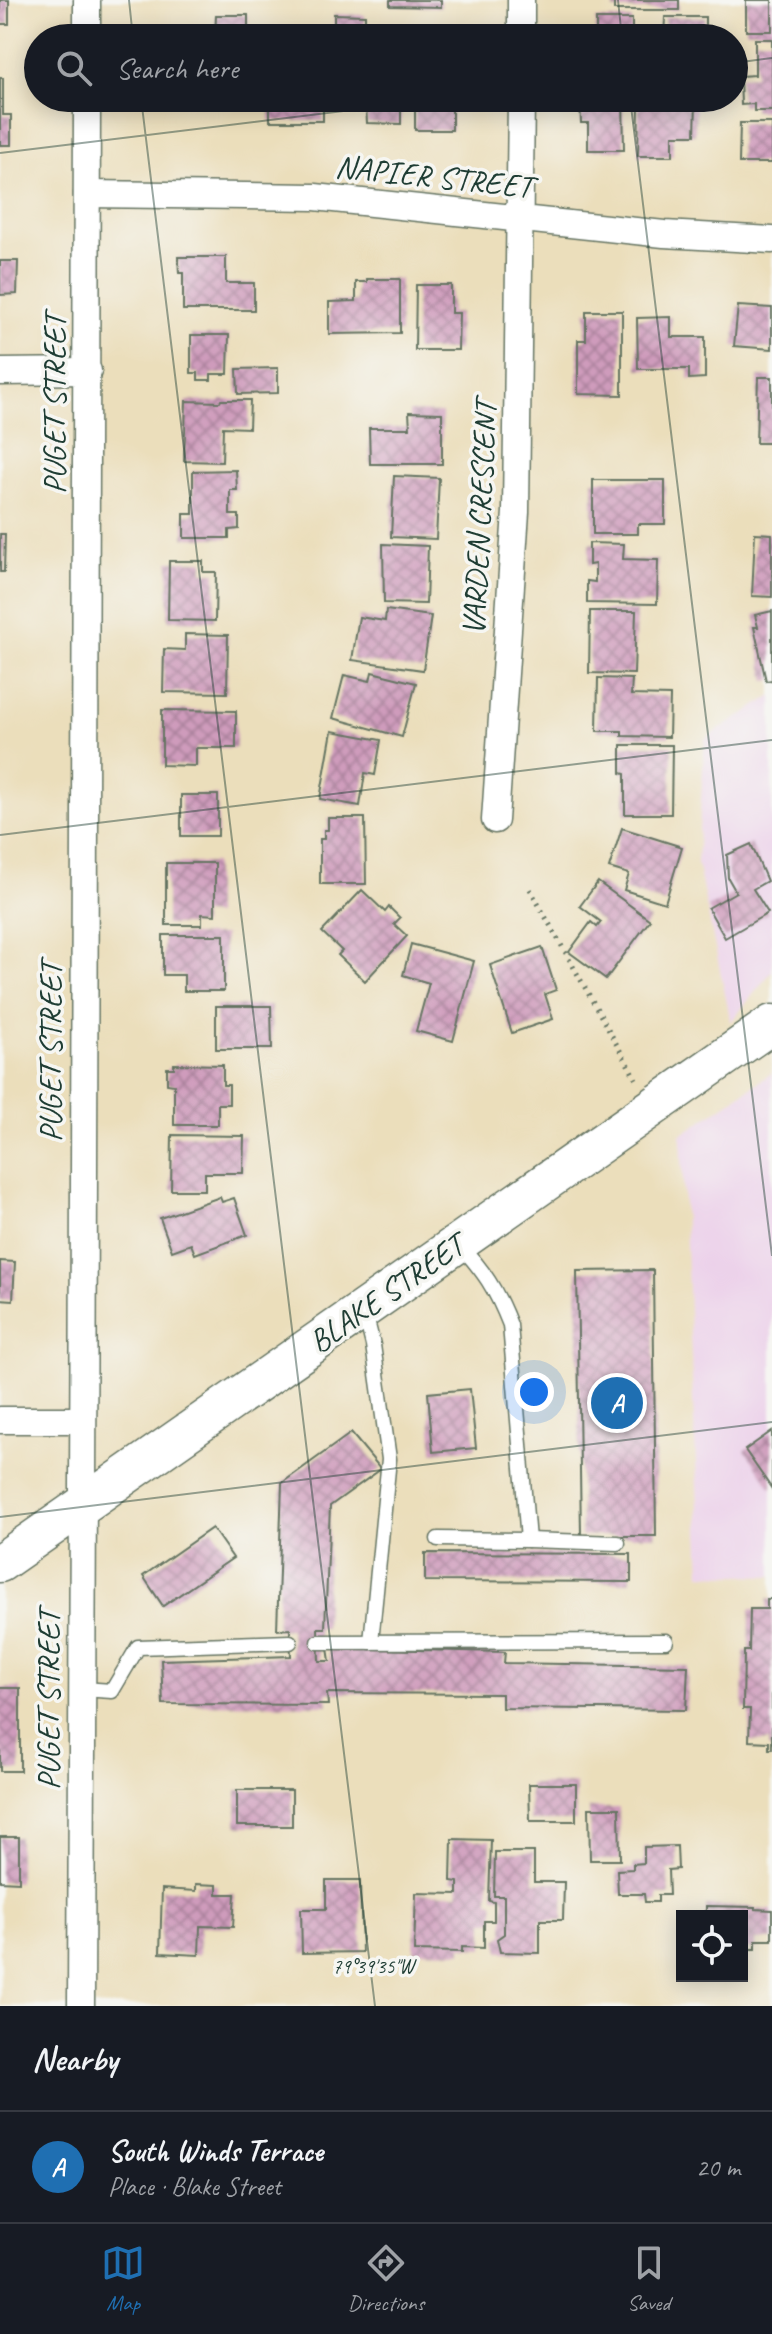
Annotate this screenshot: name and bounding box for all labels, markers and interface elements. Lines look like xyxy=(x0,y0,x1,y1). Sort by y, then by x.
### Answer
search box xyxy=(24,24,748,112)
icon: search xyxy=(52,46,96,90)
text: Search here xyxy=(116,49,238,87)
street label: NAPIER STREET xyxy=(333,146,541,208)
street label: PUGET STREET xyxy=(34,308,75,494)
street label: VARDEN CRESCENT xyxy=(453,393,506,636)
street label: PUGET STREET xyxy=(30,956,71,1142)
street label: BLAKE STREET xyxy=(301,1221,477,1362)
your location xyxy=(514,1372,554,1412)
pin: A xyxy=(591,1373,643,1433)
street label: PUGET STREET xyxy=(28,1604,69,1790)
map controls xyxy=(676,1910,748,1982)
button: locate xyxy=(676,1910,748,1982)
text: 79°39'35"W xyxy=(332,1954,417,1979)
text: Nearby xyxy=(32,2037,118,2080)
text: South Winds Terrace xyxy=(108,2132,323,2170)
text: A xyxy=(51,2151,65,2184)
text: 20 m xyxy=(696,2151,740,2184)
text: Place · Blake Street xyxy=(108,2170,281,2203)
tab: Map xyxy=(101,2241,145,2317)
tab: Directions xyxy=(348,2241,424,2317)
tab: Saved xyxy=(627,2241,671,2317)

